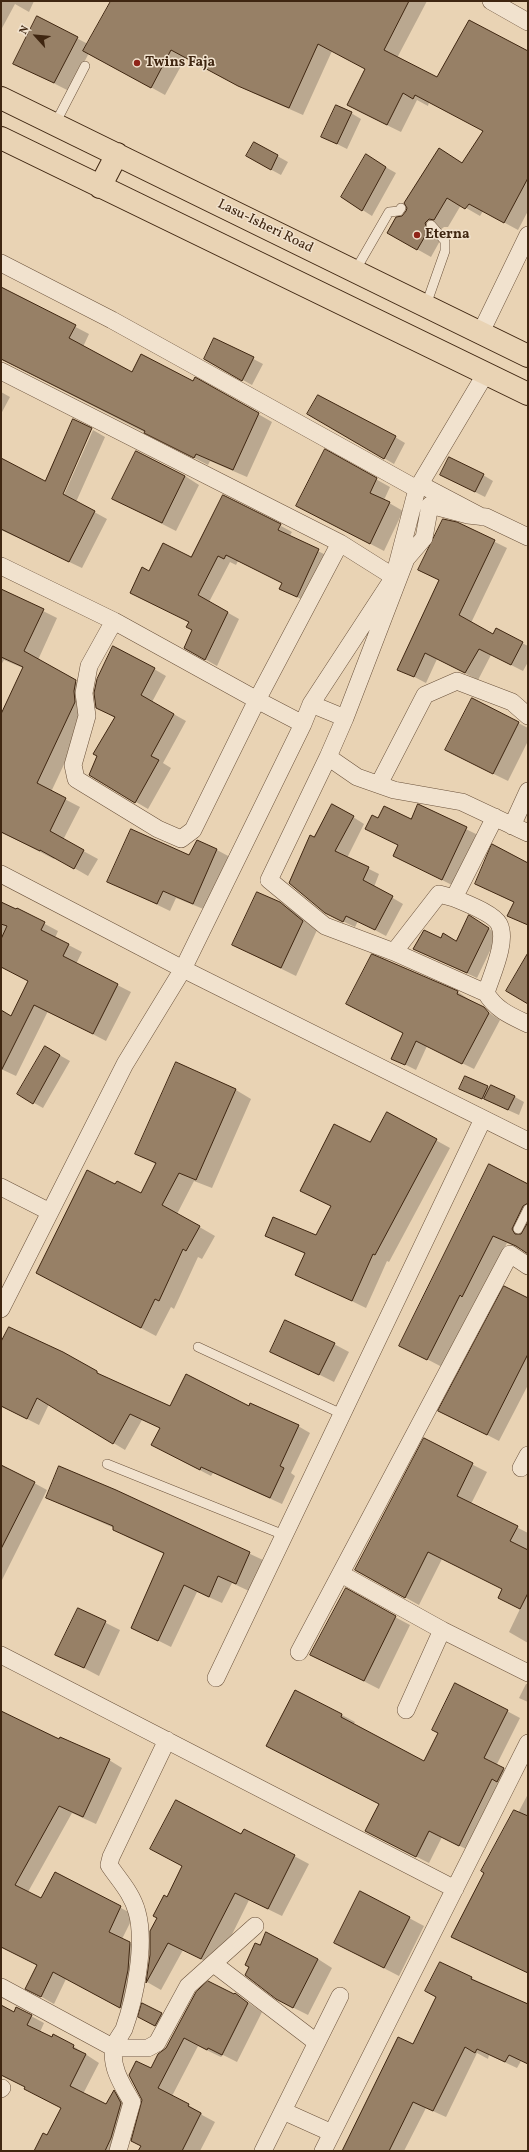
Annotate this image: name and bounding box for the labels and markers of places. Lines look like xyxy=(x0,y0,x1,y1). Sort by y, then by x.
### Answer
place label: Twins Faja xyxy=(145,55,215,71)
marker: Twins Faja xyxy=(132,58,142,68)
place label: Eterna xyxy=(425,227,470,243)
marker: Eterna xyxy=(412,230,422,240)

